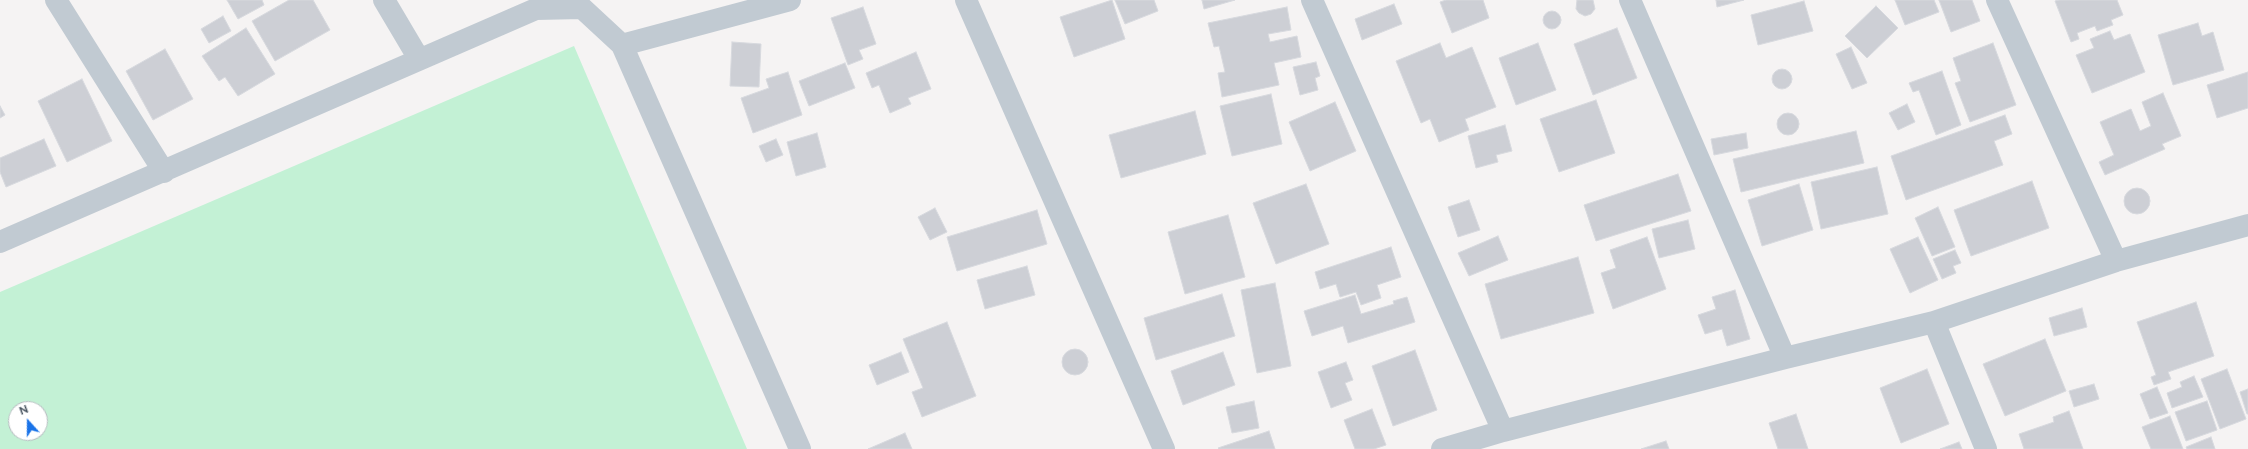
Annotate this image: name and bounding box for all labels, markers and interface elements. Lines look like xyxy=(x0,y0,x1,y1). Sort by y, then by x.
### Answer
north arrow xyxy=(8,401,48,441)
text: N xyxy=(18,403,30,418)

